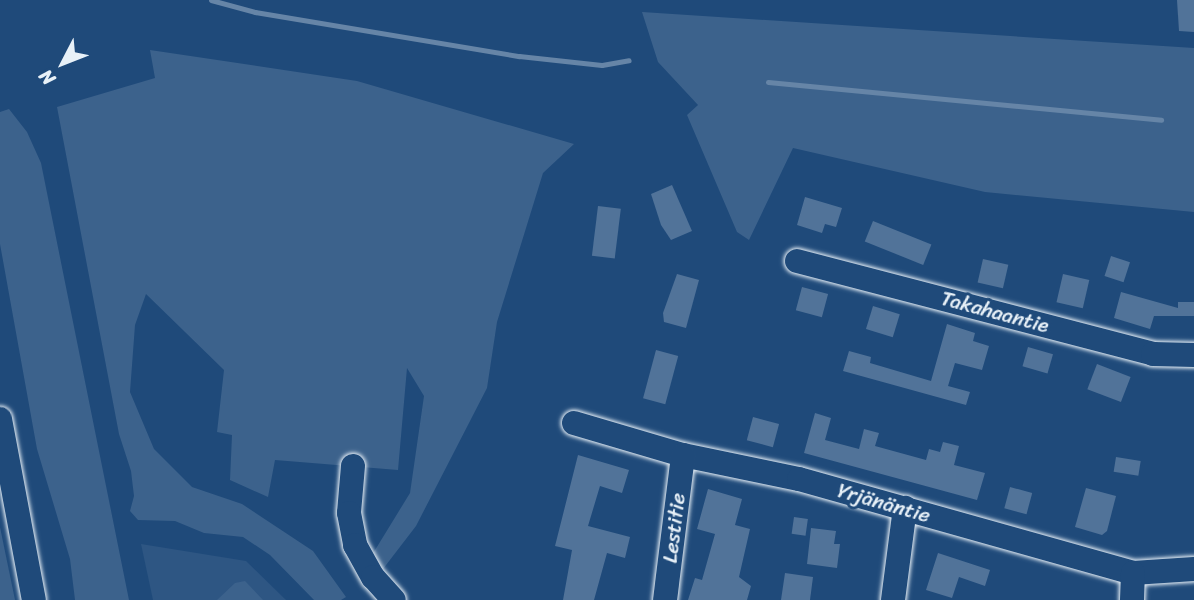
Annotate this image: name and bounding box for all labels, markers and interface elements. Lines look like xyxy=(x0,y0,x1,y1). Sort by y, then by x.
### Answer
north arrow xyxy=(28,28,98,98)
text: N xyxy=(30,61,64,93)
street label: Takahaantie xyxy=(938,286,1052,338)
street label: Yrjänäntie xyxy=(835,478,933,528)
street label: Lestitie xyxy=(657,492,691,564)

